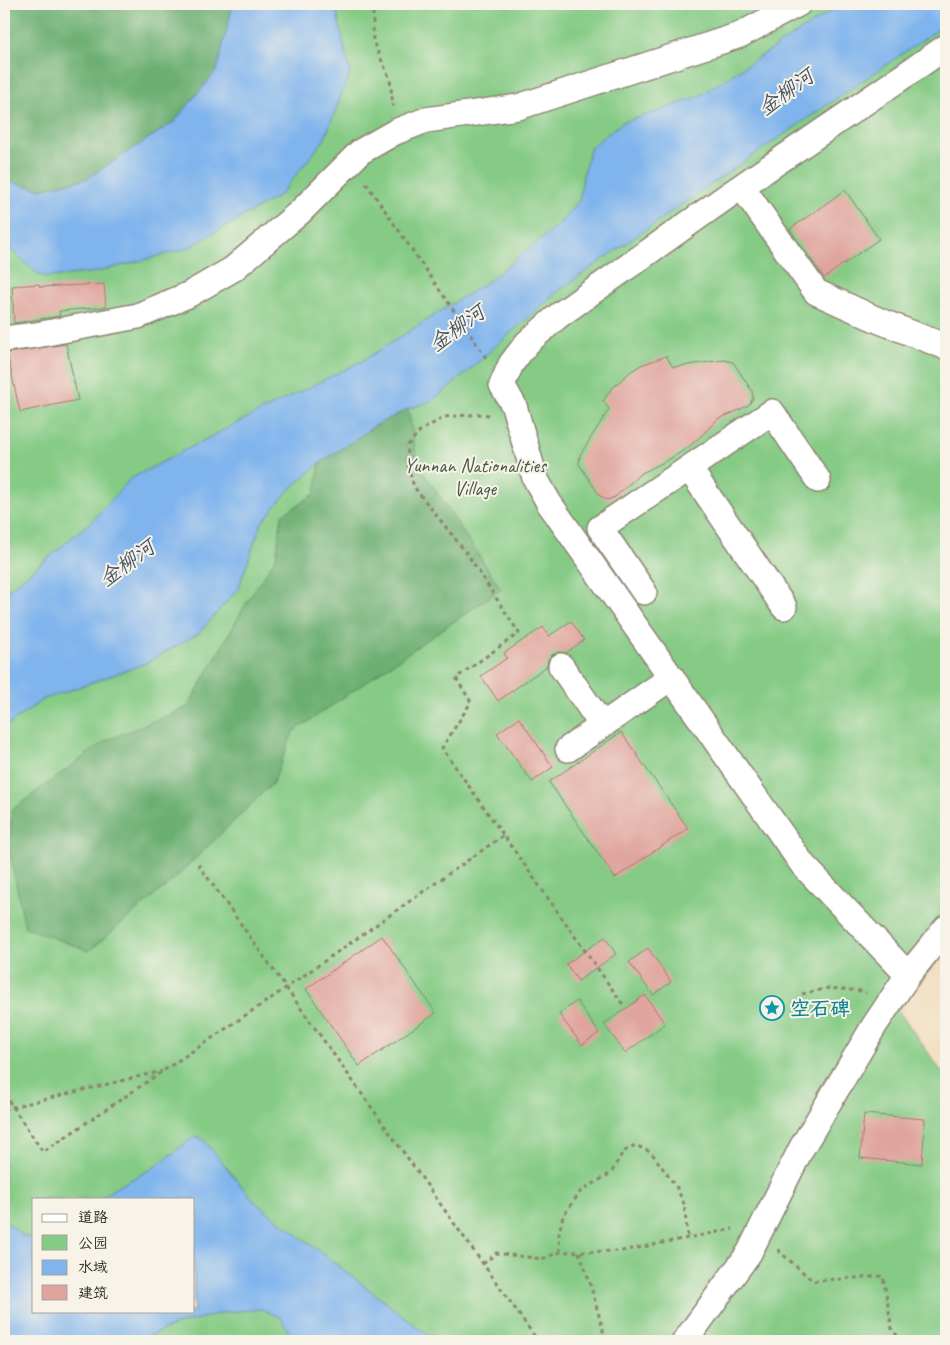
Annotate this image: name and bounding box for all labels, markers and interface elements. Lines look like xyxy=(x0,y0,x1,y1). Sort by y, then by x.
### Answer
water label: 金柳河 xyxy=(753,61,822,121)
water label: 金柳河 xyxy=(424,297,493,357)
park label: Yunnan Nationalities Village xyxy=(404,453,548,501)
water label: 金柳河 xyxy=(94,532,163,592)
place icon: 空石碑 xyxy=(759,995,785,1021)
place label: 空石碑 xyxy=(790,996,850,1021)
legend xyxy=(32,1198,195,1312)
text: 道路 xyxy=(78,1208,108,1227)
text: 公园 xyxy=(78,1234,108,1253)
text: 水域 xyxy=(78,1258,108,1277)
text: 建筑 xyxy=(78,1284,108,1303)

